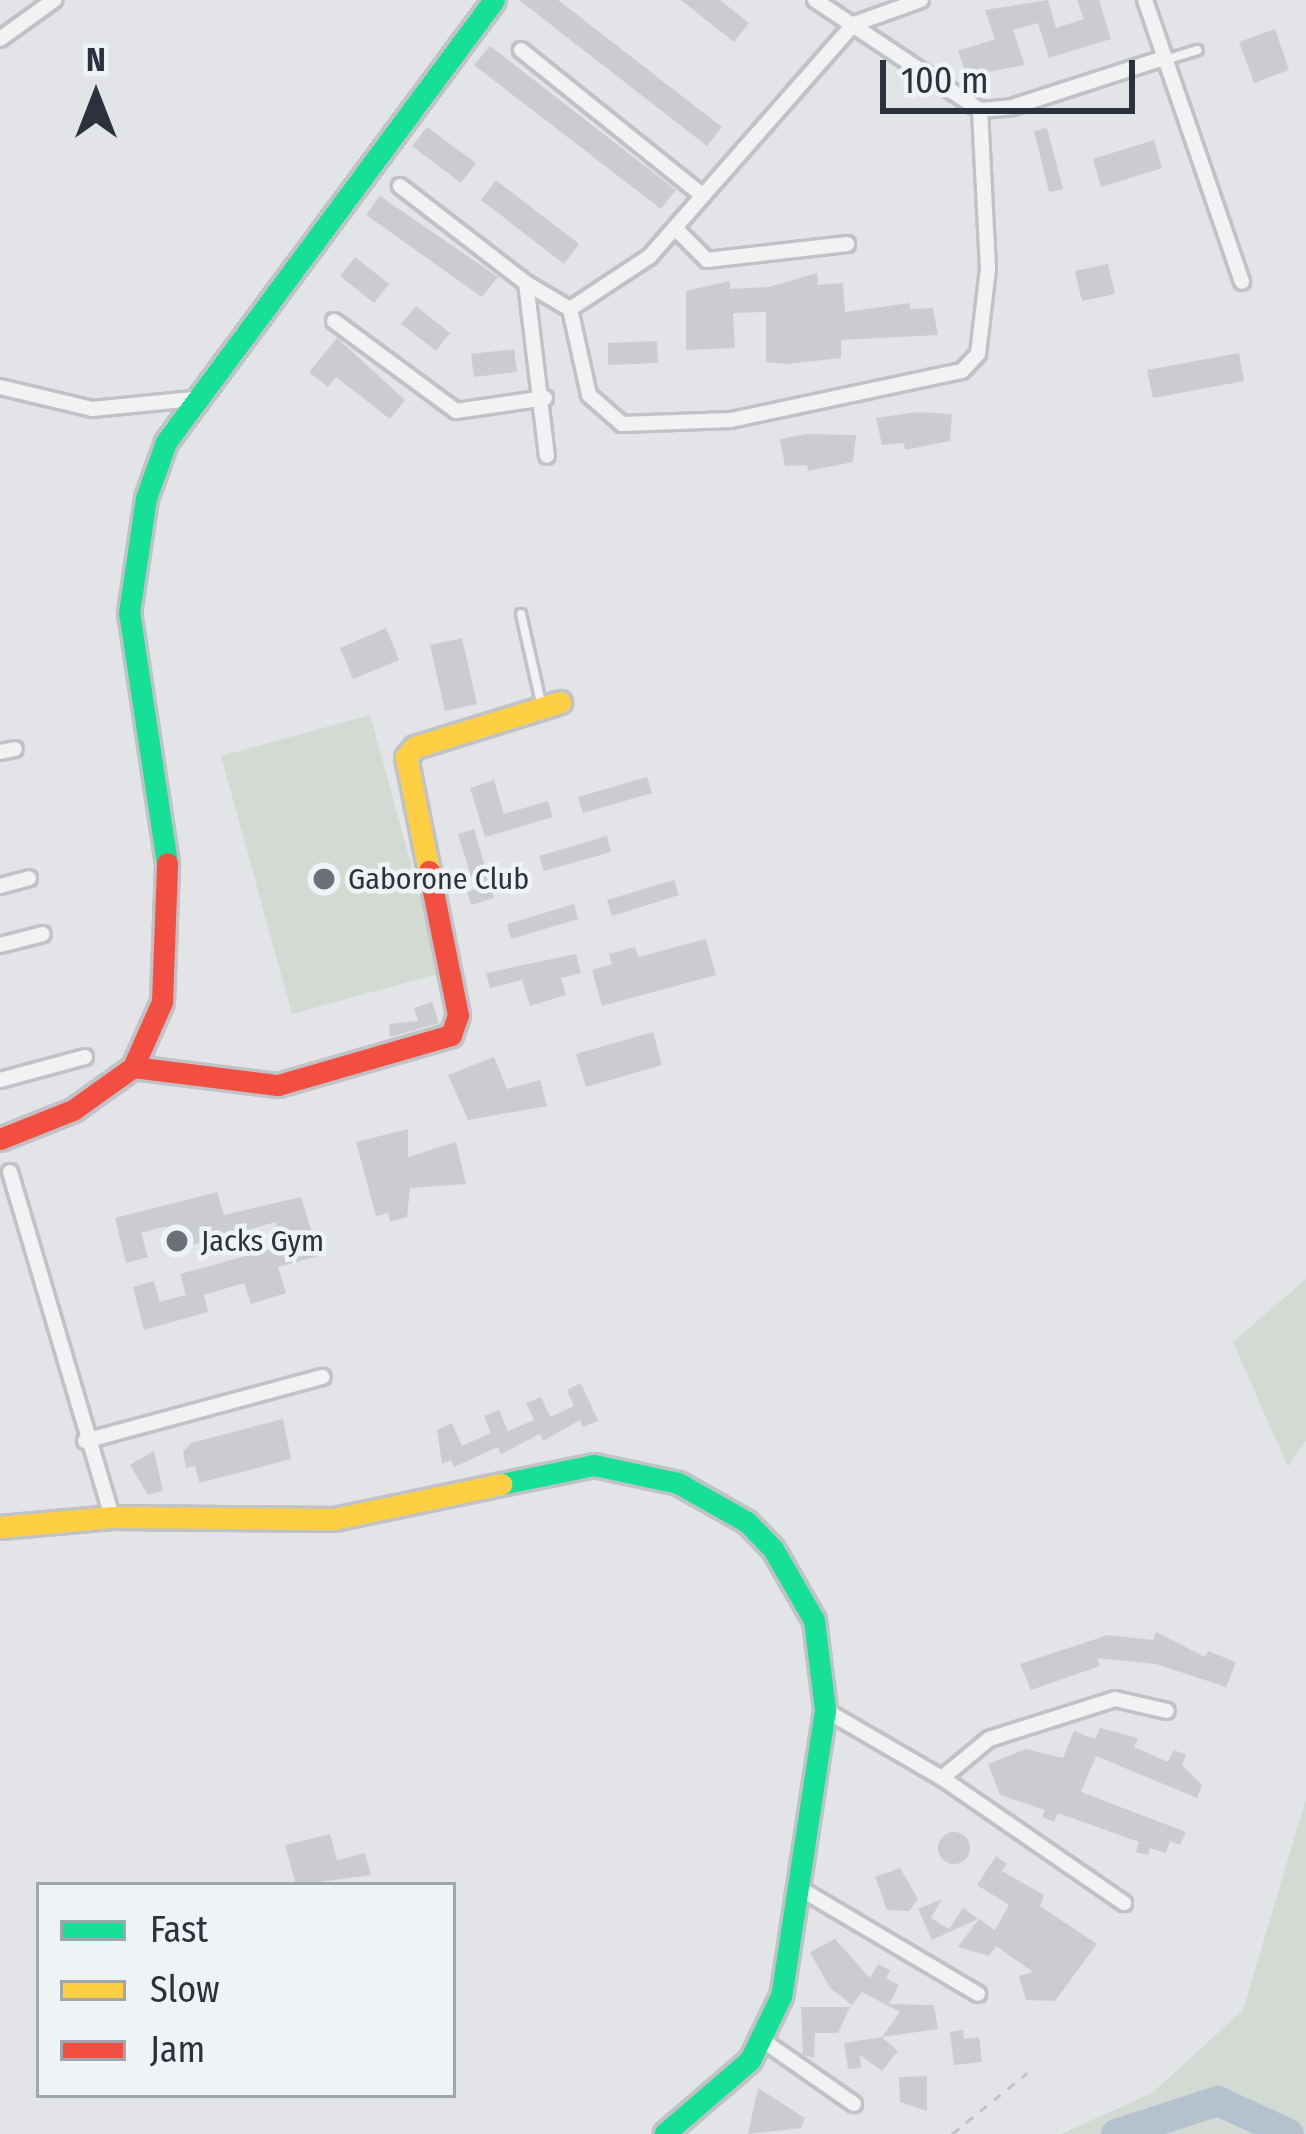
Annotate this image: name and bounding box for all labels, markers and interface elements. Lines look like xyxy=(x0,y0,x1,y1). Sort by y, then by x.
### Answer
north arrow xyxy=(36,36,156,156)
scale bar xyxy=(886,36,1141,110)
text: N xyxy=(86,40,106,80)
text: 100 m xyxy=(901,59,989,103)
place label: Gaborone Club xyxy=(348,861,529,897)
marker: Gaborone Club xyxy=(311,866,337,892)
place label: Jacks Gym xyxy=(201,1223,324,1259)
marker: Jacks Gym xyxy=(164,1228,190,1254)
legend xyxy=(36,1882,456,2098)
text: Fast xyxy=(150,1908,208,1952)
text: Slow xyxy=(150,1968,220,2012)
text: Jam xyxy=(150,2028,205,2072)

